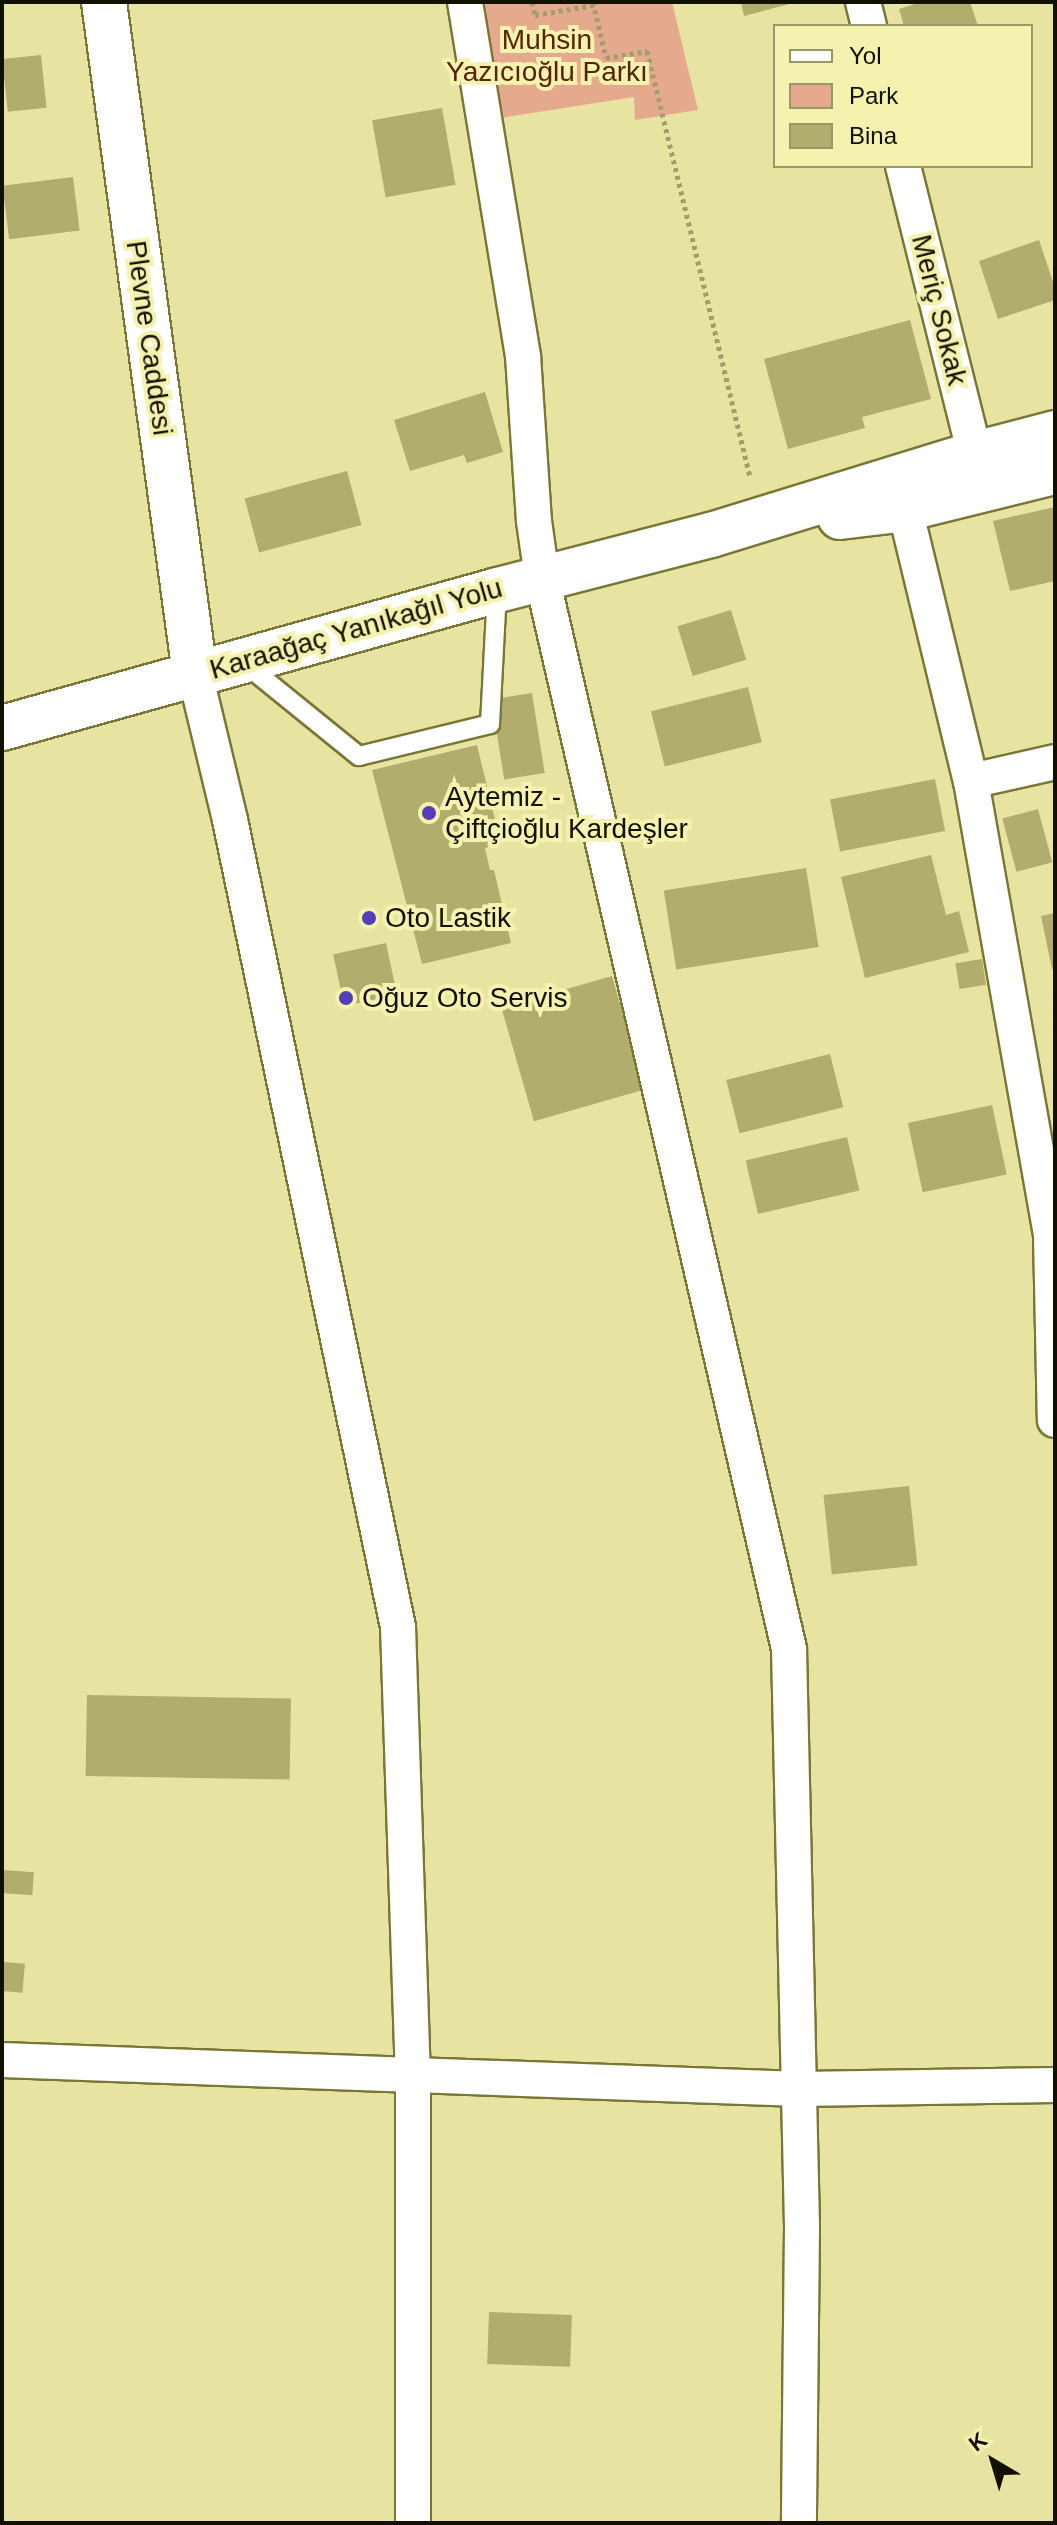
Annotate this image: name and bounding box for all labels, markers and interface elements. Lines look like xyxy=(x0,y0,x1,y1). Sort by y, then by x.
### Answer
park label: Muhsin Yazıcıoğlu Parkı xyxy=(446,23,648,89)
legend xyxy=(773,24,1033,168)
text: Yol xyxy=(849,42,881,69)
text: Park xyxy=(849,82,898,109)
text: Bina xyxy=(849,122,897,149)
street label: Meriç Sokak xyxy=(904,231,974,389)
street label: Plevne Caddesi xyxy=(119,239,179,437)
street label: Karaağaç Yanıkağıl Yolu xyxy=(205,571,507,687)
place label: Aytemiz - Çiftçioğlu Kardeşler xyxy=(445,780,688,846)
marker: Aytemiz - Çiftçioğlu Kardeşler xyxy=(420,804,438,822)
place label: Oto Lastik xyxy=(385,901,511,935)
marker: Oto Lastik xyxy=(360,909,378,927)
place label: Oğuz Oto Servis xyxy=(362,981,567,1015)
marker: Oğuz Oto Servis xyxy=(337,989,355,1007)
north arrow xyxy=(953,2421,1033,2501)
text: K xyxy=(964,2427,992,2456)

